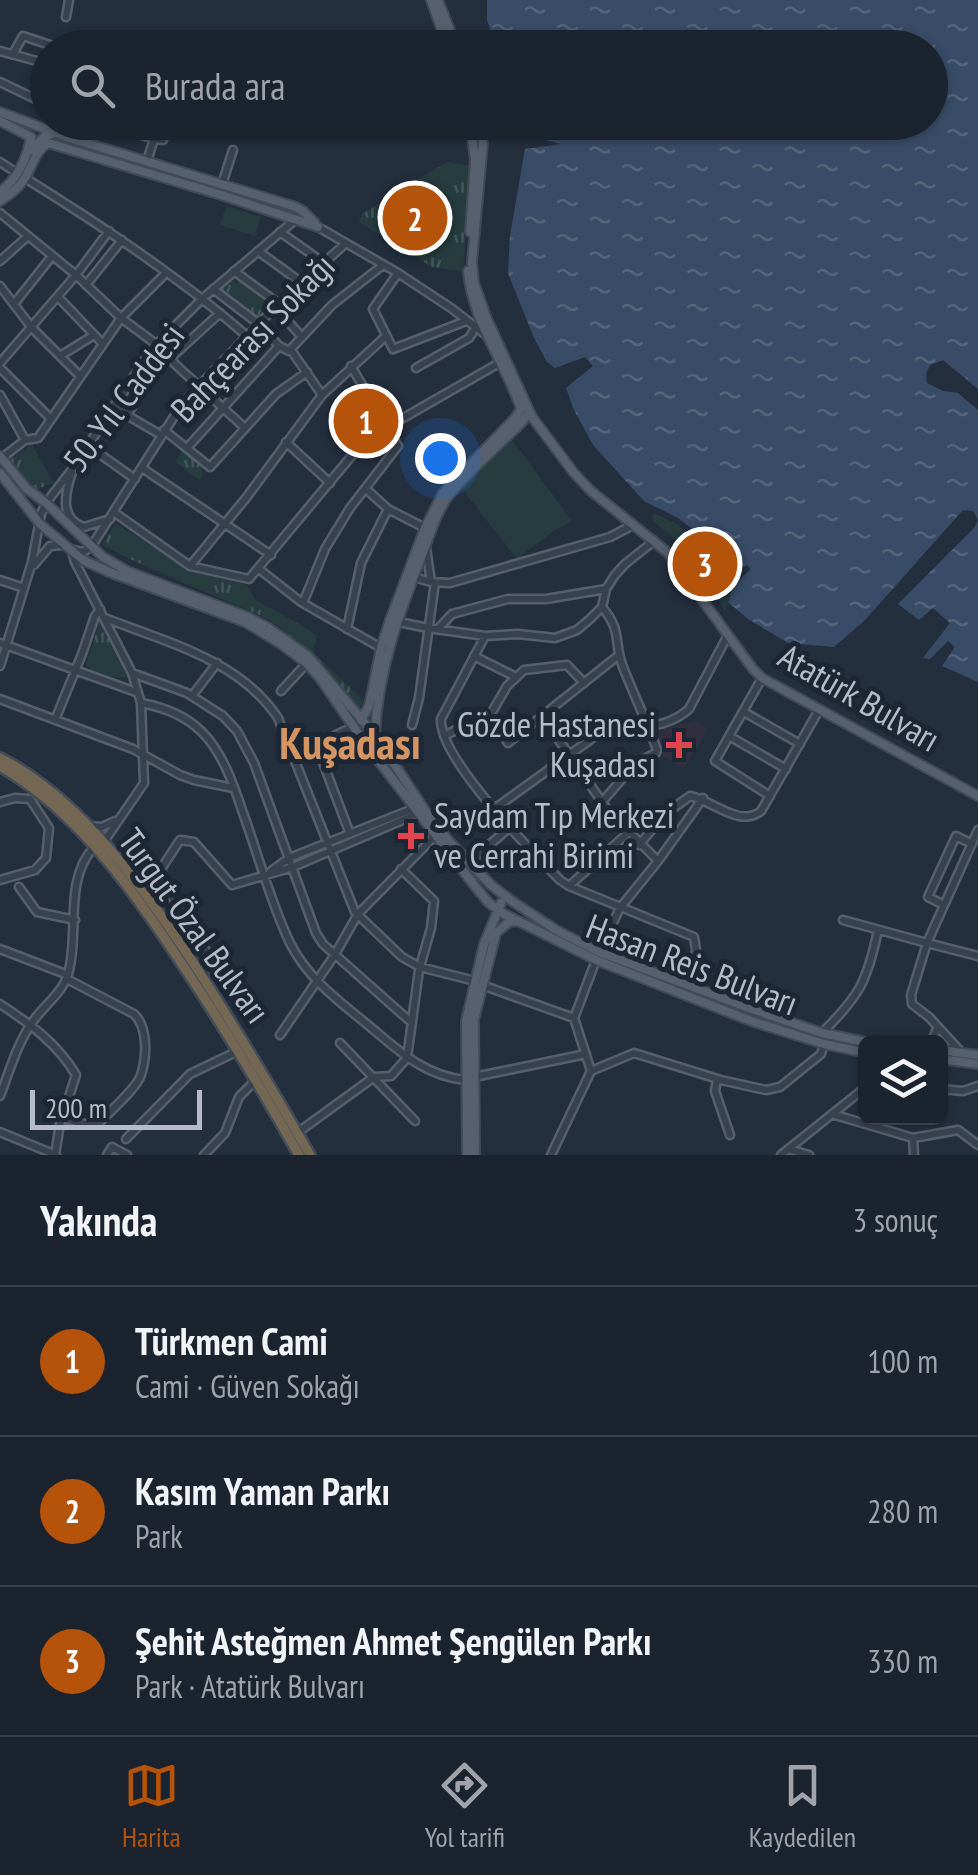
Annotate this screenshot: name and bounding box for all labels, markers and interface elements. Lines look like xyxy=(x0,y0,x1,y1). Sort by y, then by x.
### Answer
search box xyxy=(30,30,948,140)
icon: search xyxy=(65,58,120,113)
text: Burada ara xyxy=(145,61,286,110)
pin: 2 xyxy=(382,180,448,256)
street label: Bahçearası Sokağı xyxy=(160,243,344,431)
street label: 50. Yıl Caddesi xyxy=(52,314,194,481)
pin: 1 xyxy=(334,384,398,458)
your location xyxy=(415,433,466,484)
pin: 3 xyxy=(672,526,738,602)
street label: Atatürk Bulvarı xyxy=(771,633,948,762)
place label: Gözde Hastanesi Kuşadası xyxy=(457,701,656,787)
district label: Kuşadası xyxy=(279,713,421,771)
marker: Gözde Hastanesi Kuşadası xyxy=(666,732,692,758)
place label: Saydam Tıp Merkezi ve Cerrahi Birimi xyxy=(434,792,674,878)
street label: Turgut Özal Bulvarı xyxy=(109,819,281,1032)
marker: Saydam Tıp Merkezi ve Cerrahi Birimi xyxy=(398,823,424,849)
street label: Hasan Reis Bulvarı xyxy=(580,903,805,1025)
map controls xyxy=(858,1035,948,1125)
button: layers xyxy=(858,1035,948,1125)
scale bar xyxy=(30,1085,202,1130)
text: 200 m xyxy=(45,1089,107,1126)
text: Yakında xyxy=(40,1193,157,1248)
text: 3 sonuç xyxy=(853,1199,938,1241)
text: Türkmen Cami xyxy=(135,1316,328,1365)
text: 1 xyxy=(65,1340,80,1382)
text: 100 m xyxy=(867,1340,938,1382)
text: Cami · Güven Sokağı xyxy=(135,1365,360,1407)
text: Kasım Yaman Parkı xyxy=(135,1466,390,1515)
text: 2 xyxy=(65,1490,80,1532)
text: 280 m xyxy=(867,1490,938,1532)
text: Park xyxy=(135,1515,183,1557)
text: Şehit Asteğmen Ahmet Şengülen Parkı xyxy=(135,1616,651,1665)
text: 3 xyxy=(65,1640,80,1682)
text: 330 m xyxy=(867,1640,938,1682)
text: Park · Atatürk Bulvarı xyxy=(135,1665,365,1707)
tab: Harita xyxy=(122,1758,181,1855)
tab: Yol tarifi xyxy=(425,1758,505,1855)
tab: Kaydedilen xyxy=(749,1758,856,1855)

